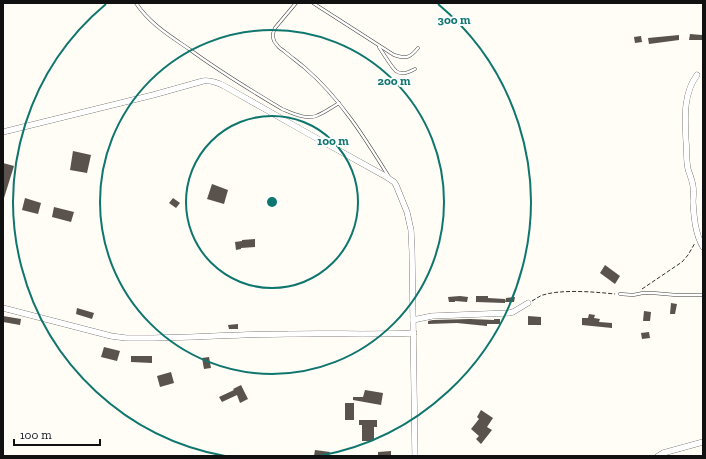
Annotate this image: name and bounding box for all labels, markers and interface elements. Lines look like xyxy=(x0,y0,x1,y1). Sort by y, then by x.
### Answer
text: 300 m xyxy=(438,13,471,27)
text: 200 m xyxy=(377,74,411,88)
text: 100 m xyxy=(317,134,349,148)
centre of rings xyxy=(265,195,279,209)
scale bar xyxy=(14,421,100,447)
text: 100 m xyxy=(20,428,52,442)

